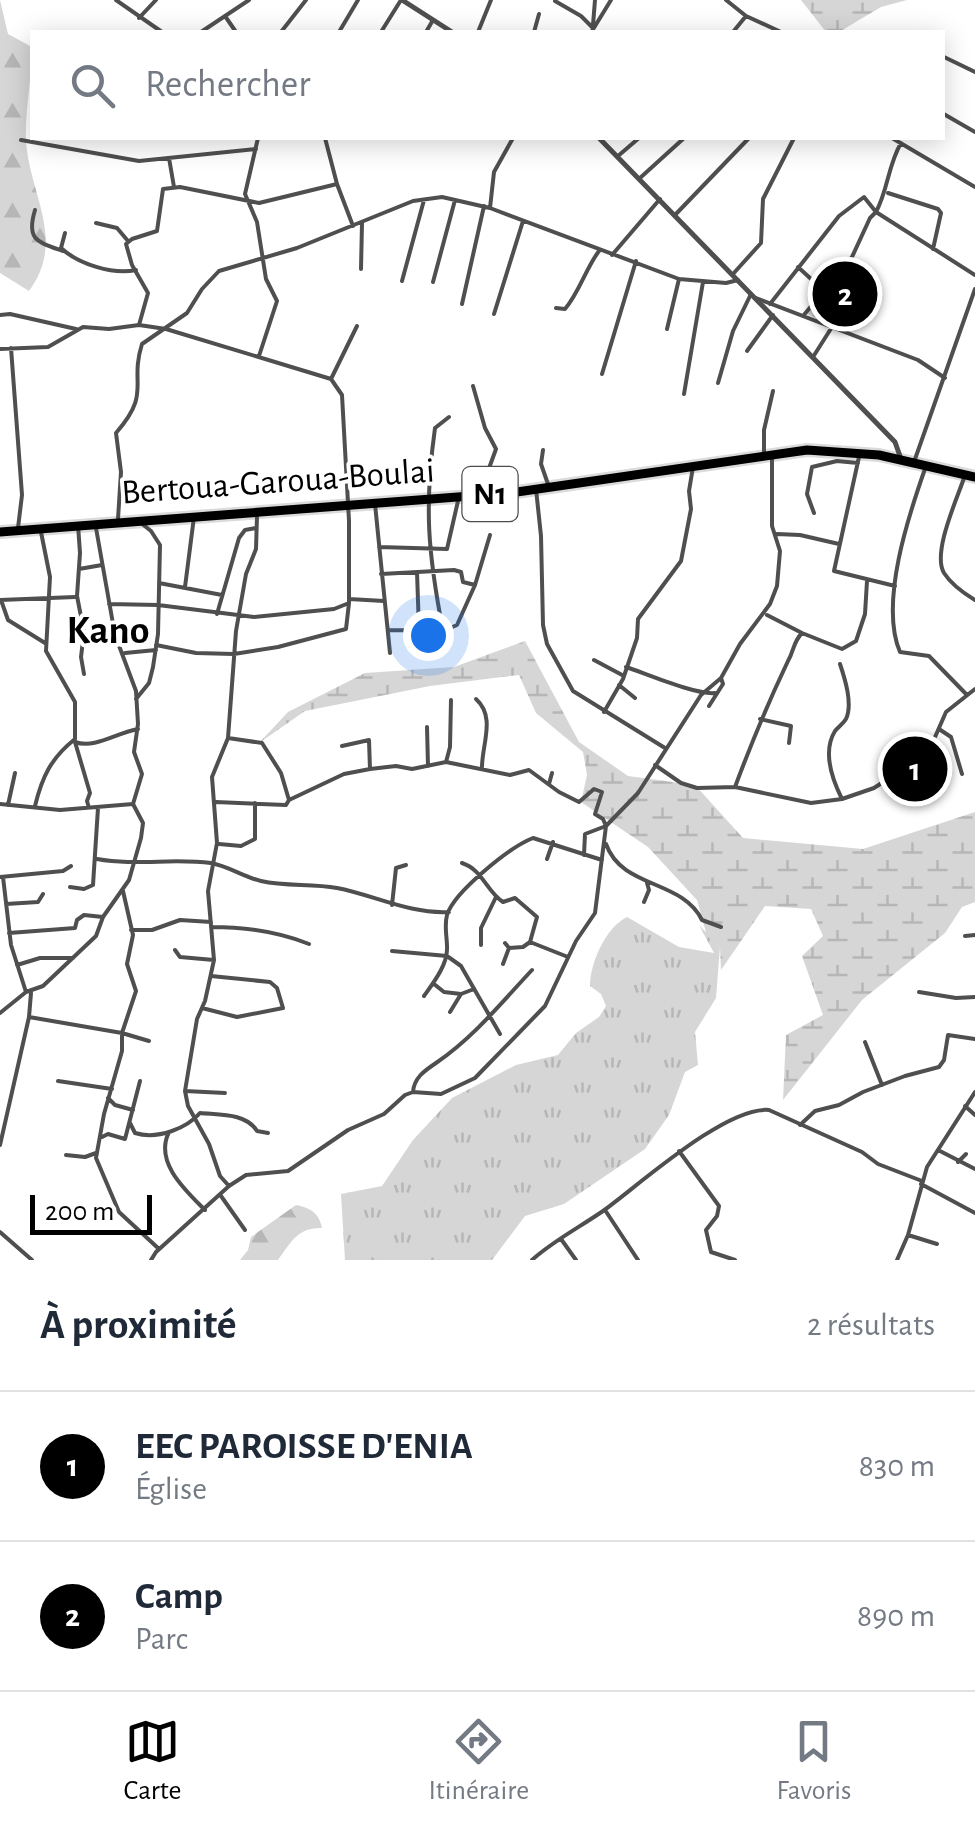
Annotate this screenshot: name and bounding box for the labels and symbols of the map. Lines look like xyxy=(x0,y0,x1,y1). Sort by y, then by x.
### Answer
pin: 2 xyxy=(812,256,878,332)
street label: Bertoua-Garoua-Boulai xyxy=(120,454,436,510)
road number: N1 xyxy=(462,467,518,521)
your location xyxy=(403,610,454,661)
district label: Kano xyxy=(67,611,149,651)
pin: 1 xyxy=(882,732,948,806)
scale bar xyxy=(30,1190,152,1234)

